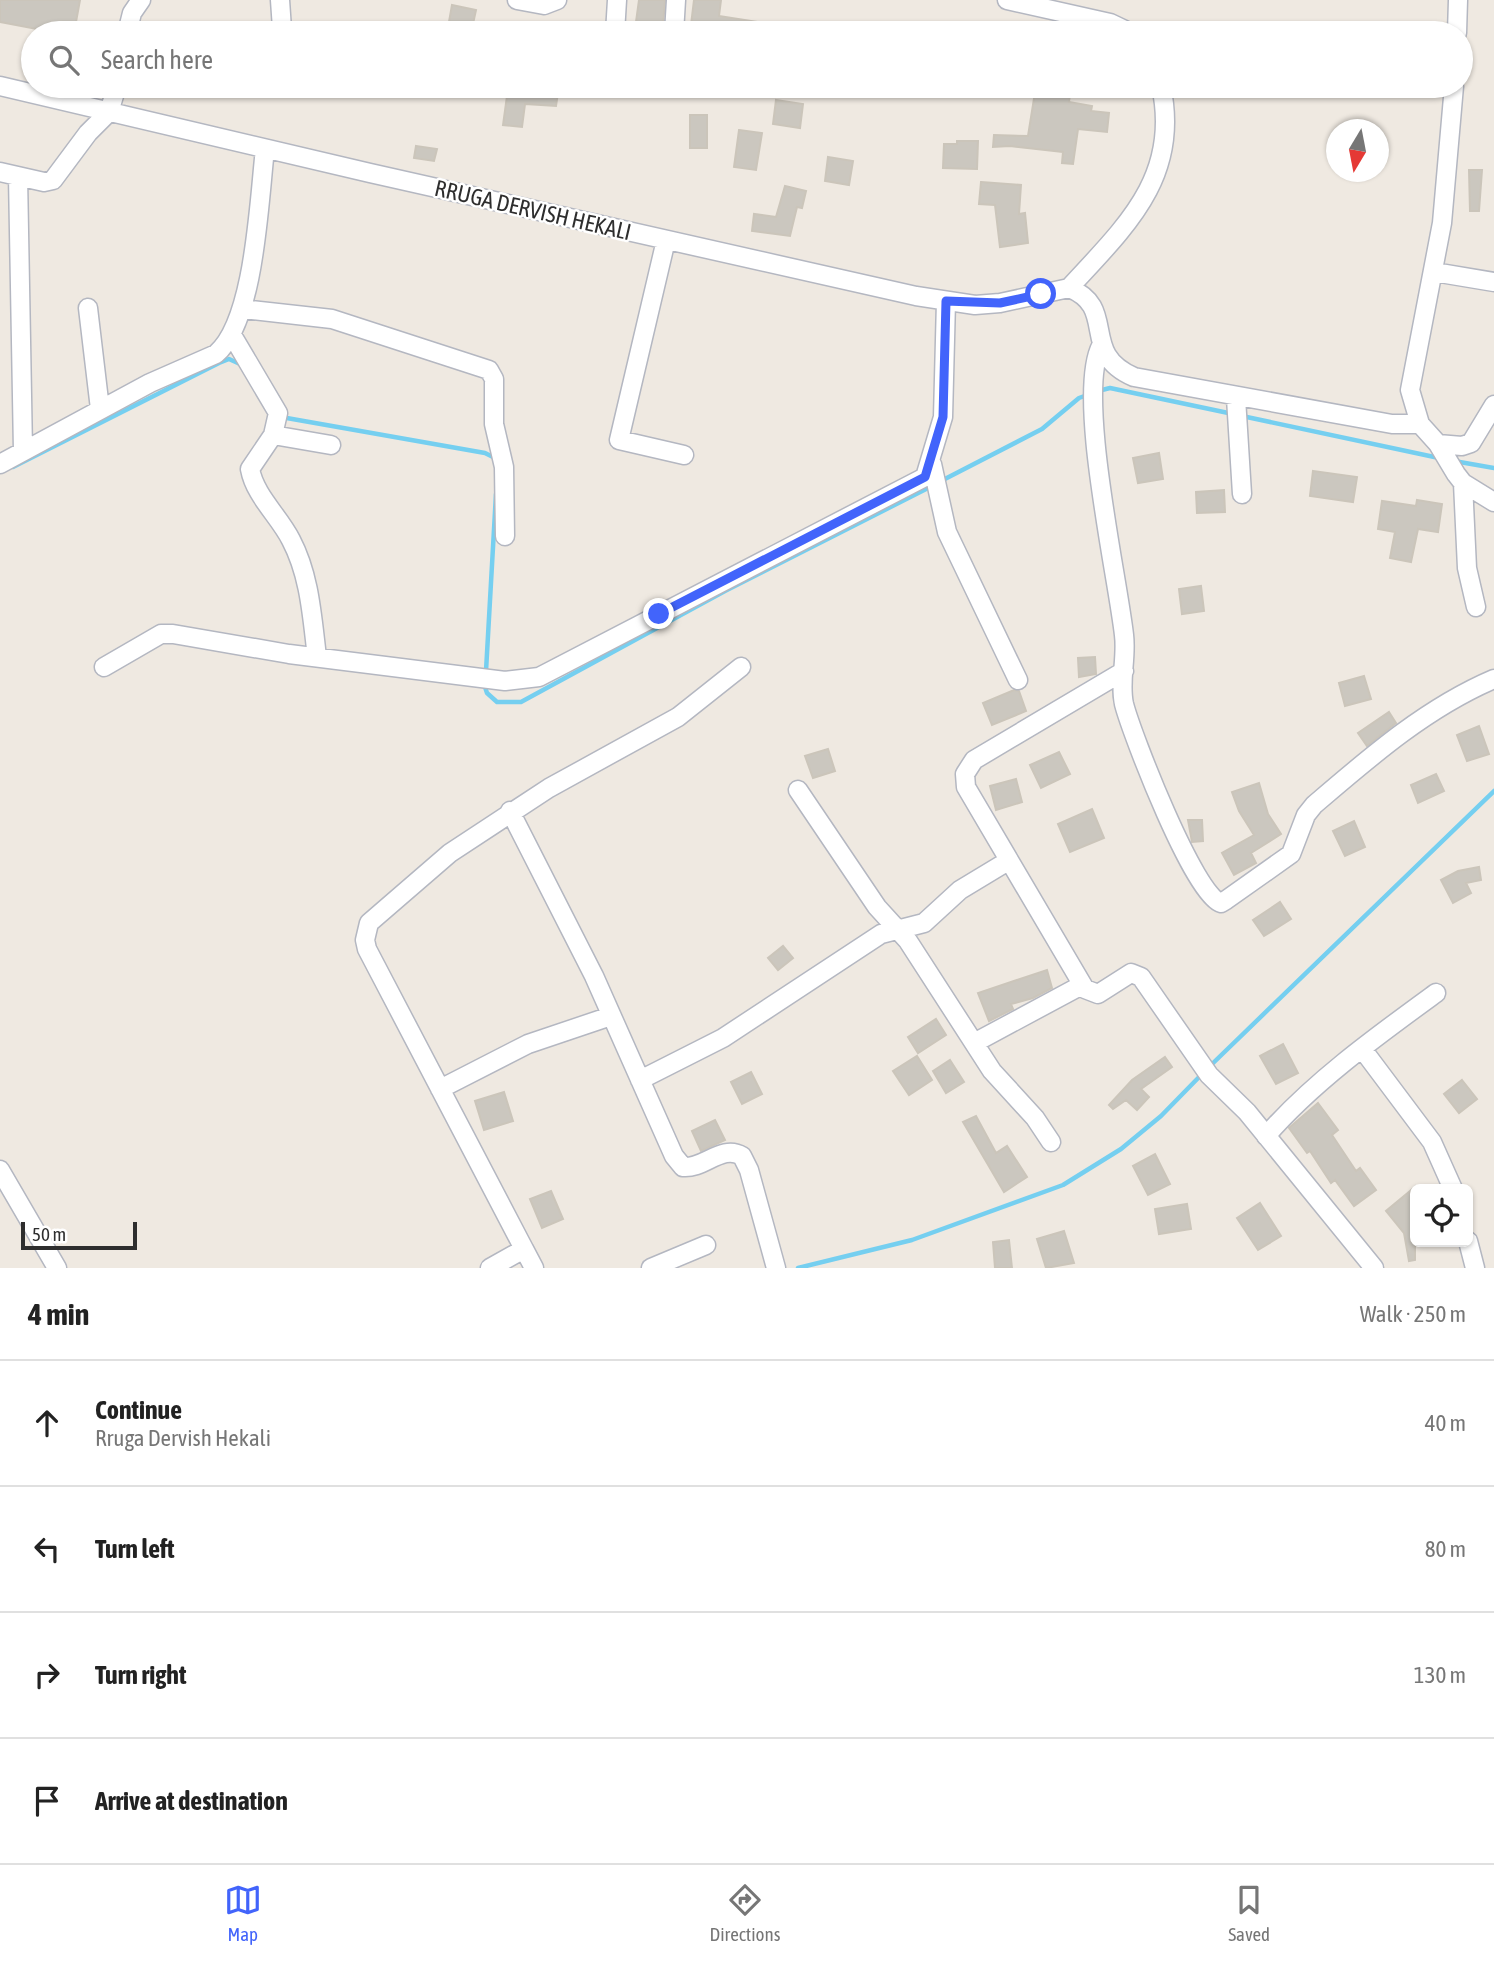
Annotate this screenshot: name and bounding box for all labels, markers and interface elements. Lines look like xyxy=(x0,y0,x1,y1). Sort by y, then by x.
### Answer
search box xyxy=(21,21,1473,98)
icon: search xyxy=(45,41,83,79)
text: Search here xyxy=(101,45,213,75)
north arrow xyxy=(1326,119,1389,182)
street label: RRUGA DERVISH HEKALI xyxy=(432,175,634,245)
route start xyxy=(1025,278,1056,309)
route end xyxy=(643,598,674,629)
map controls xyxy=(1410,1184,1473,1247)
button: locate xyxy=(1410,1184,1473,1247)
scale bar xyxy=(21,1219,136,1251)
text: 50 m xyxy=(32,1223,66,1245)
text: 4 min xyxy=(28,1297,89,1331)
text: Walk · 250 m xyxy=(1360,1301,1466,1327)
text: Continue xyxy=(95,1395,182,1425)
icon: ahead xyxy=(28,1404,66,1442)
text: 40 m xyxy=(1425,1410,1466,1436)
text: Rruga Dervish Hekali xyxy=(95,1425,271,1451)
icon: left xyxy=(28,1530,66,1568)
text: Turn left xyxy=(95,1534,175,1564)
text: 80 m xyxy=(1425,1536,1466,1562)
icon: right xyxy=(28,1656,66,1694)
text: Turn right xyxy=(95,1660,186,1690)
text: 130 m xyxy=(1414,1662,1466,1688)
icon: arrive xyxy=(28,1782,66,1820)
text: Arrive at destination xyxy=(95,1786,288,1816)
tab: Map xyxy=(224,1881,262,1945)
tab: Directions xyxy=(710,1881,780,1945)
tab: Saved xyxy=(1228,1881,1270,1945)

